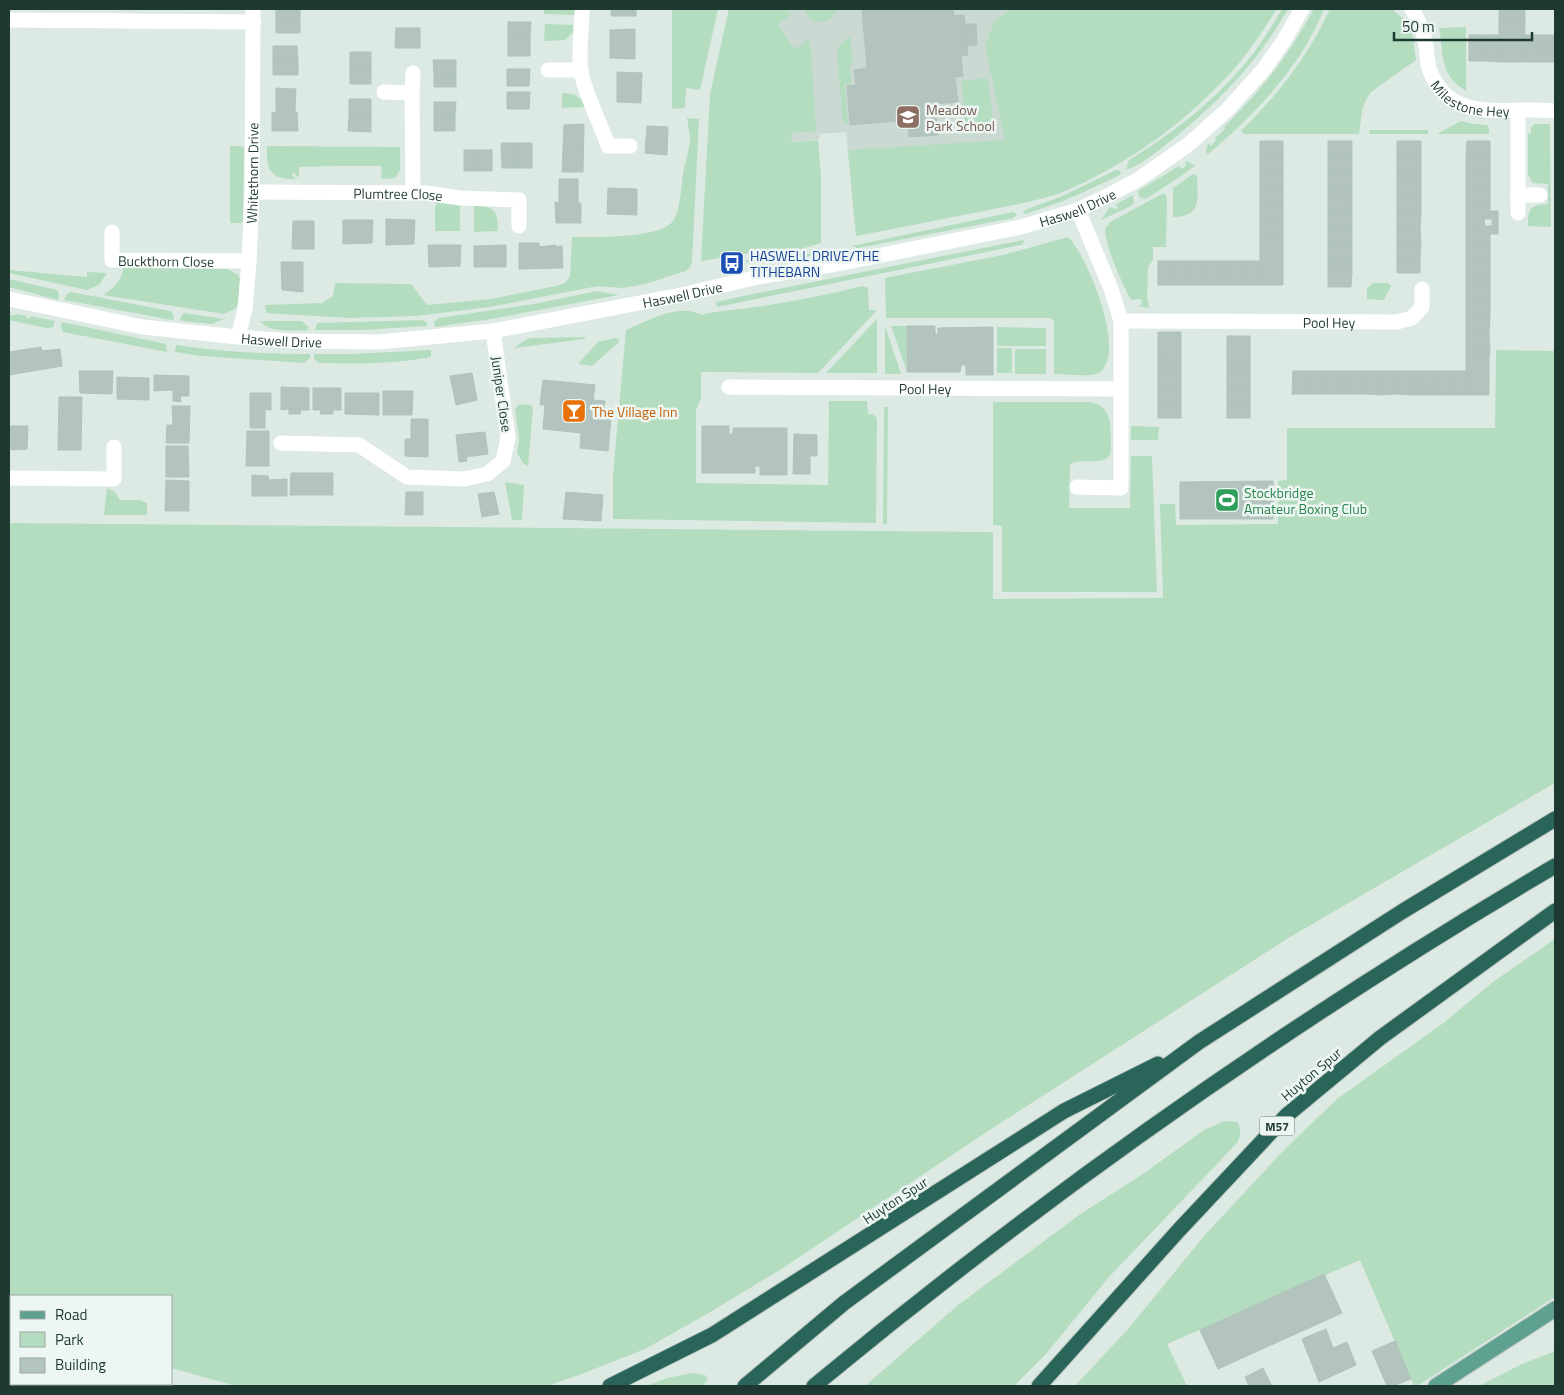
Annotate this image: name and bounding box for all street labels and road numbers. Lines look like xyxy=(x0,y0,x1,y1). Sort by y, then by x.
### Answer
street label: Milestone Hey xyxy=(1426,75,1510,121)
street label: Whitethorn Drive xyxy=(240,123,263,224)
street label: Plumtree Close xyxy=(353,182,444,206)
street label: Haswell Drive xyxy=(1036,183,1119,232)
street label: Buckthorn Close xyxy=(118,250,214,271)
street label: Haswell Drive xyxy=(641,275,724,313)
street label: Pool Hey xyxy=(1303,311,1356,332)
street label: Haswell Drive xyxy=(240,327,322,352)
street label: Juniper Close xyxy=(486,355,518,433)
street label: Pool Hey xyxy=(899,377,952,399)
street label: Huyton Spur xyxy=(1276,1042,1346,1106)
road number: M57 xyxy=(1260,1116,1294,1136)
street label: Huyton Spur xyxy=(858,1171,932,1229)

